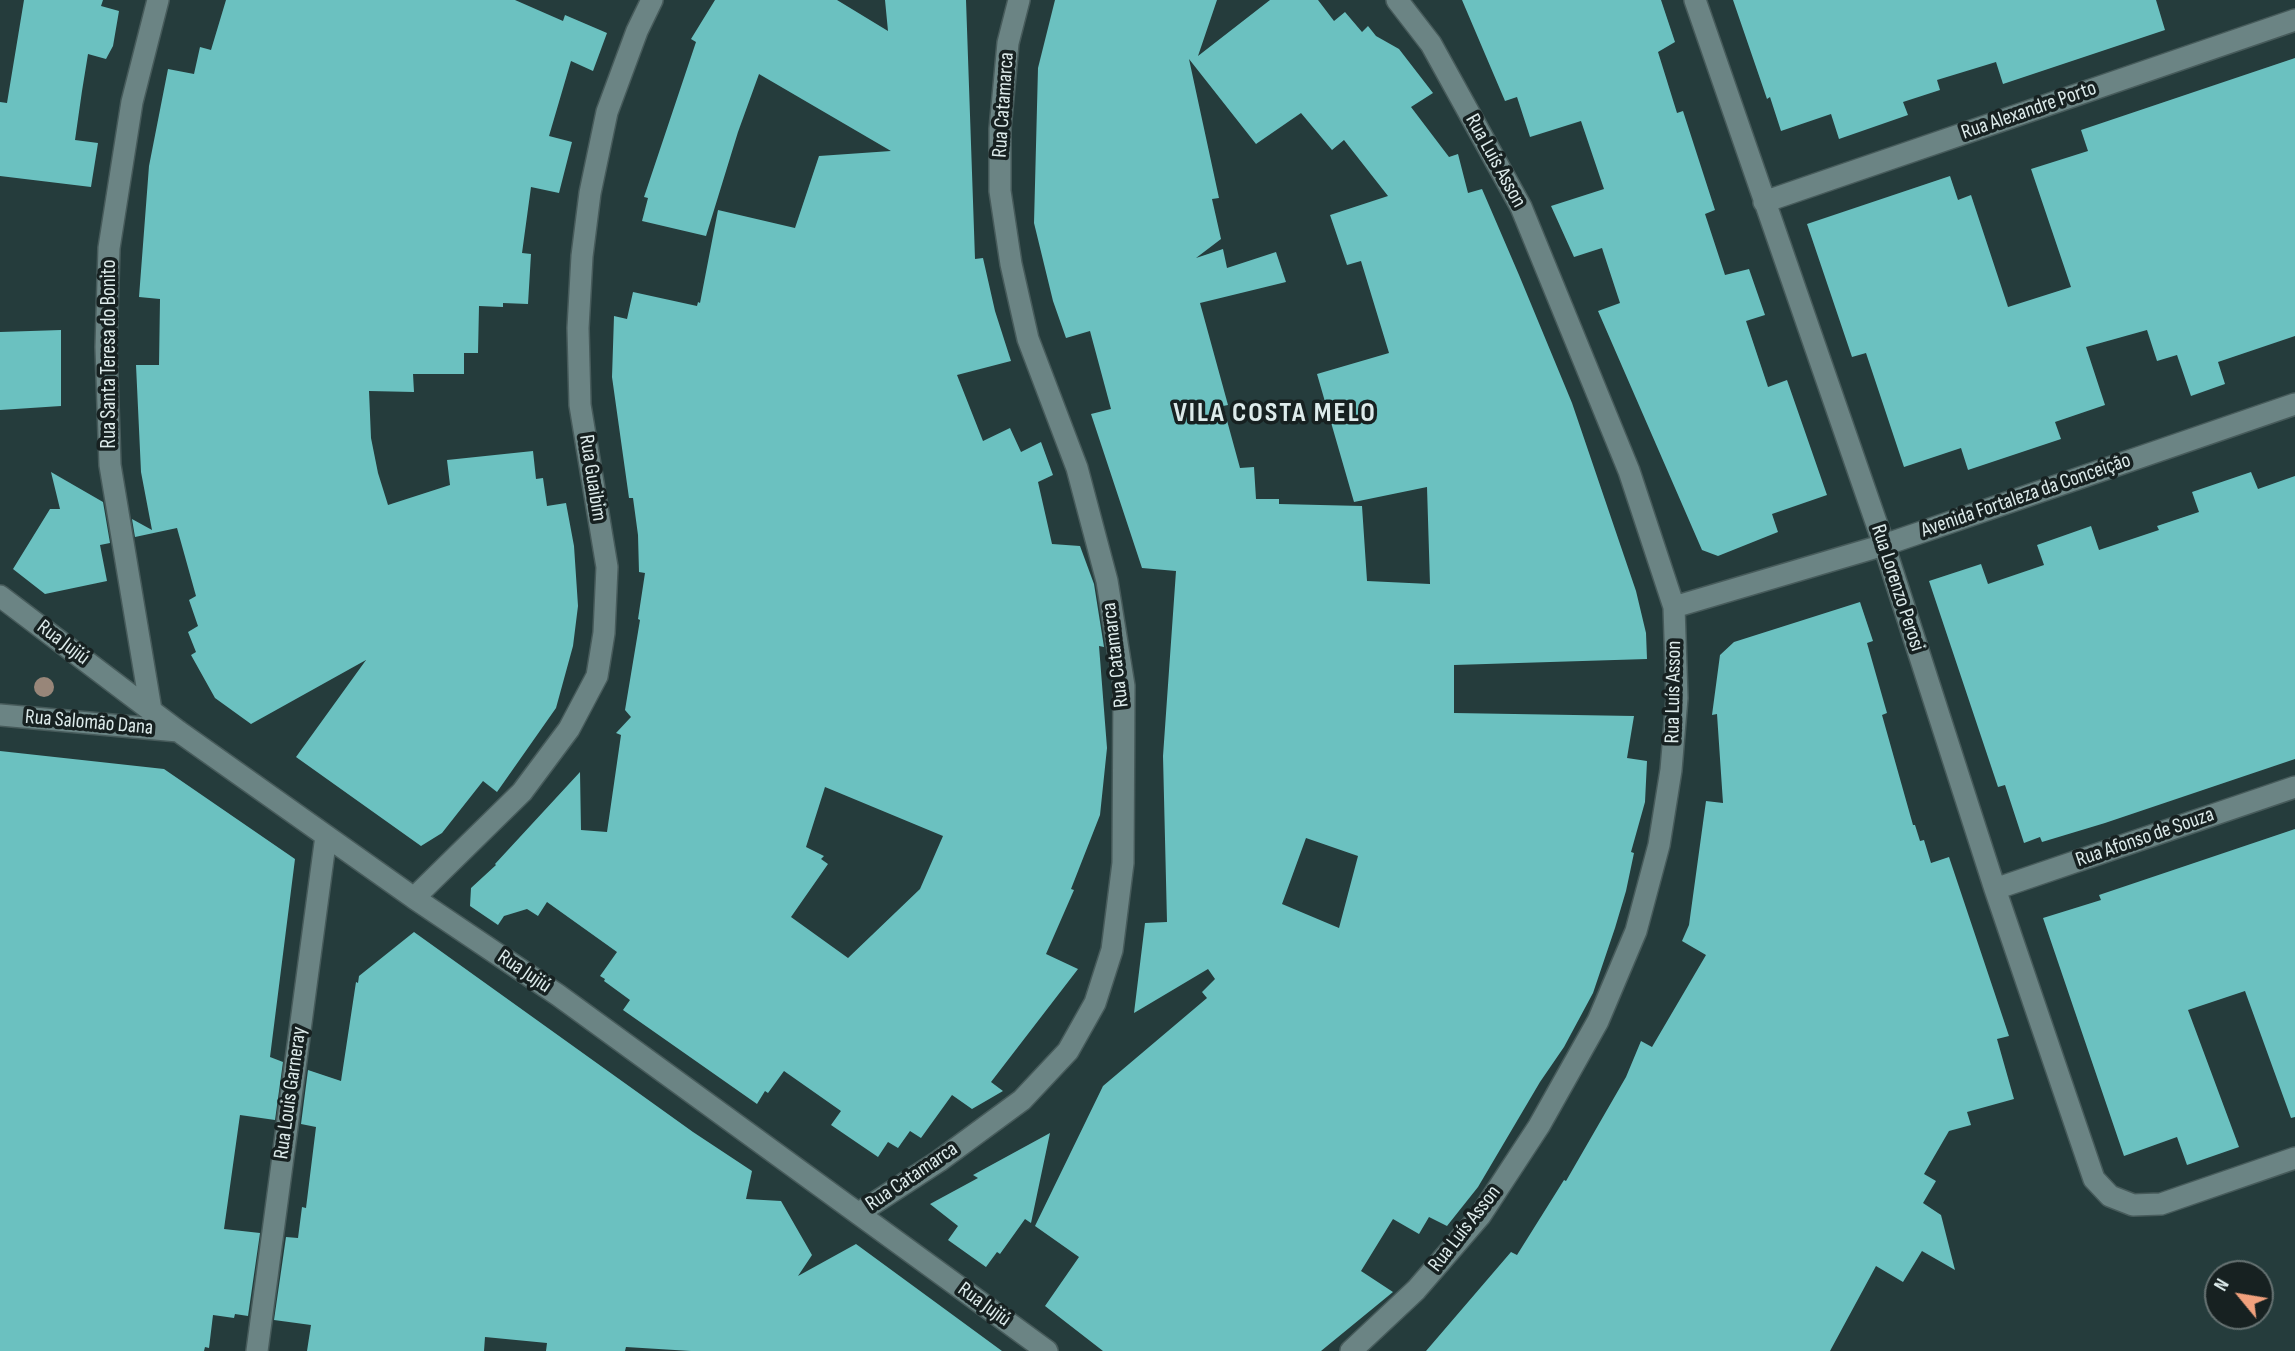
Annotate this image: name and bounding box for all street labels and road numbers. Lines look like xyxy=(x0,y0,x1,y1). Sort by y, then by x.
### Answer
street label: Rua Catamarca xyxy=(988,51,1020,159)
street label: Rua Alexandre Porto xyxy=(1958,76,2100,146)
street label: Rua Luís Asson xyxy=(1459,110,1531,212)
street label: Rua Santa Teresa do Bonito xyxy=(97,259,123,449)
street label: Rua Guaibim xyxy=(573,433,611,523)
street label: Avenida Fortaleza da Conceição xyxy=(1918,448,2134,544)
street label: Rua Lorenzo Perosi xyxy=(1865,521,1929,655)
street label: Rua Catamarca xyxy=(1097,601,1135,709)
street label: Rua Jujiú xyxy=(32,615,94,671)
street label: Rua Luís Asson xyxy=(1661,640,1687,744)
street label: Rua Salomão Dana xyxy=(24,705,154,741)
street label: Rua Afonso de Souza xyxy=(2073,803,2217,873)
street label: Rua Jujiú xyxy=(492,945,556,999)
street label: Rua Louis Garneray xyxy=(269,1025,313,1161)
street label: Rua Catamarca xyxy=(861,1137,963,1217)
street label: Rua Luís Asson xyxy=(1423,1181,1507,1277)
street label: Rua Jujiú xyxy=(953,1277,1015,1333)

